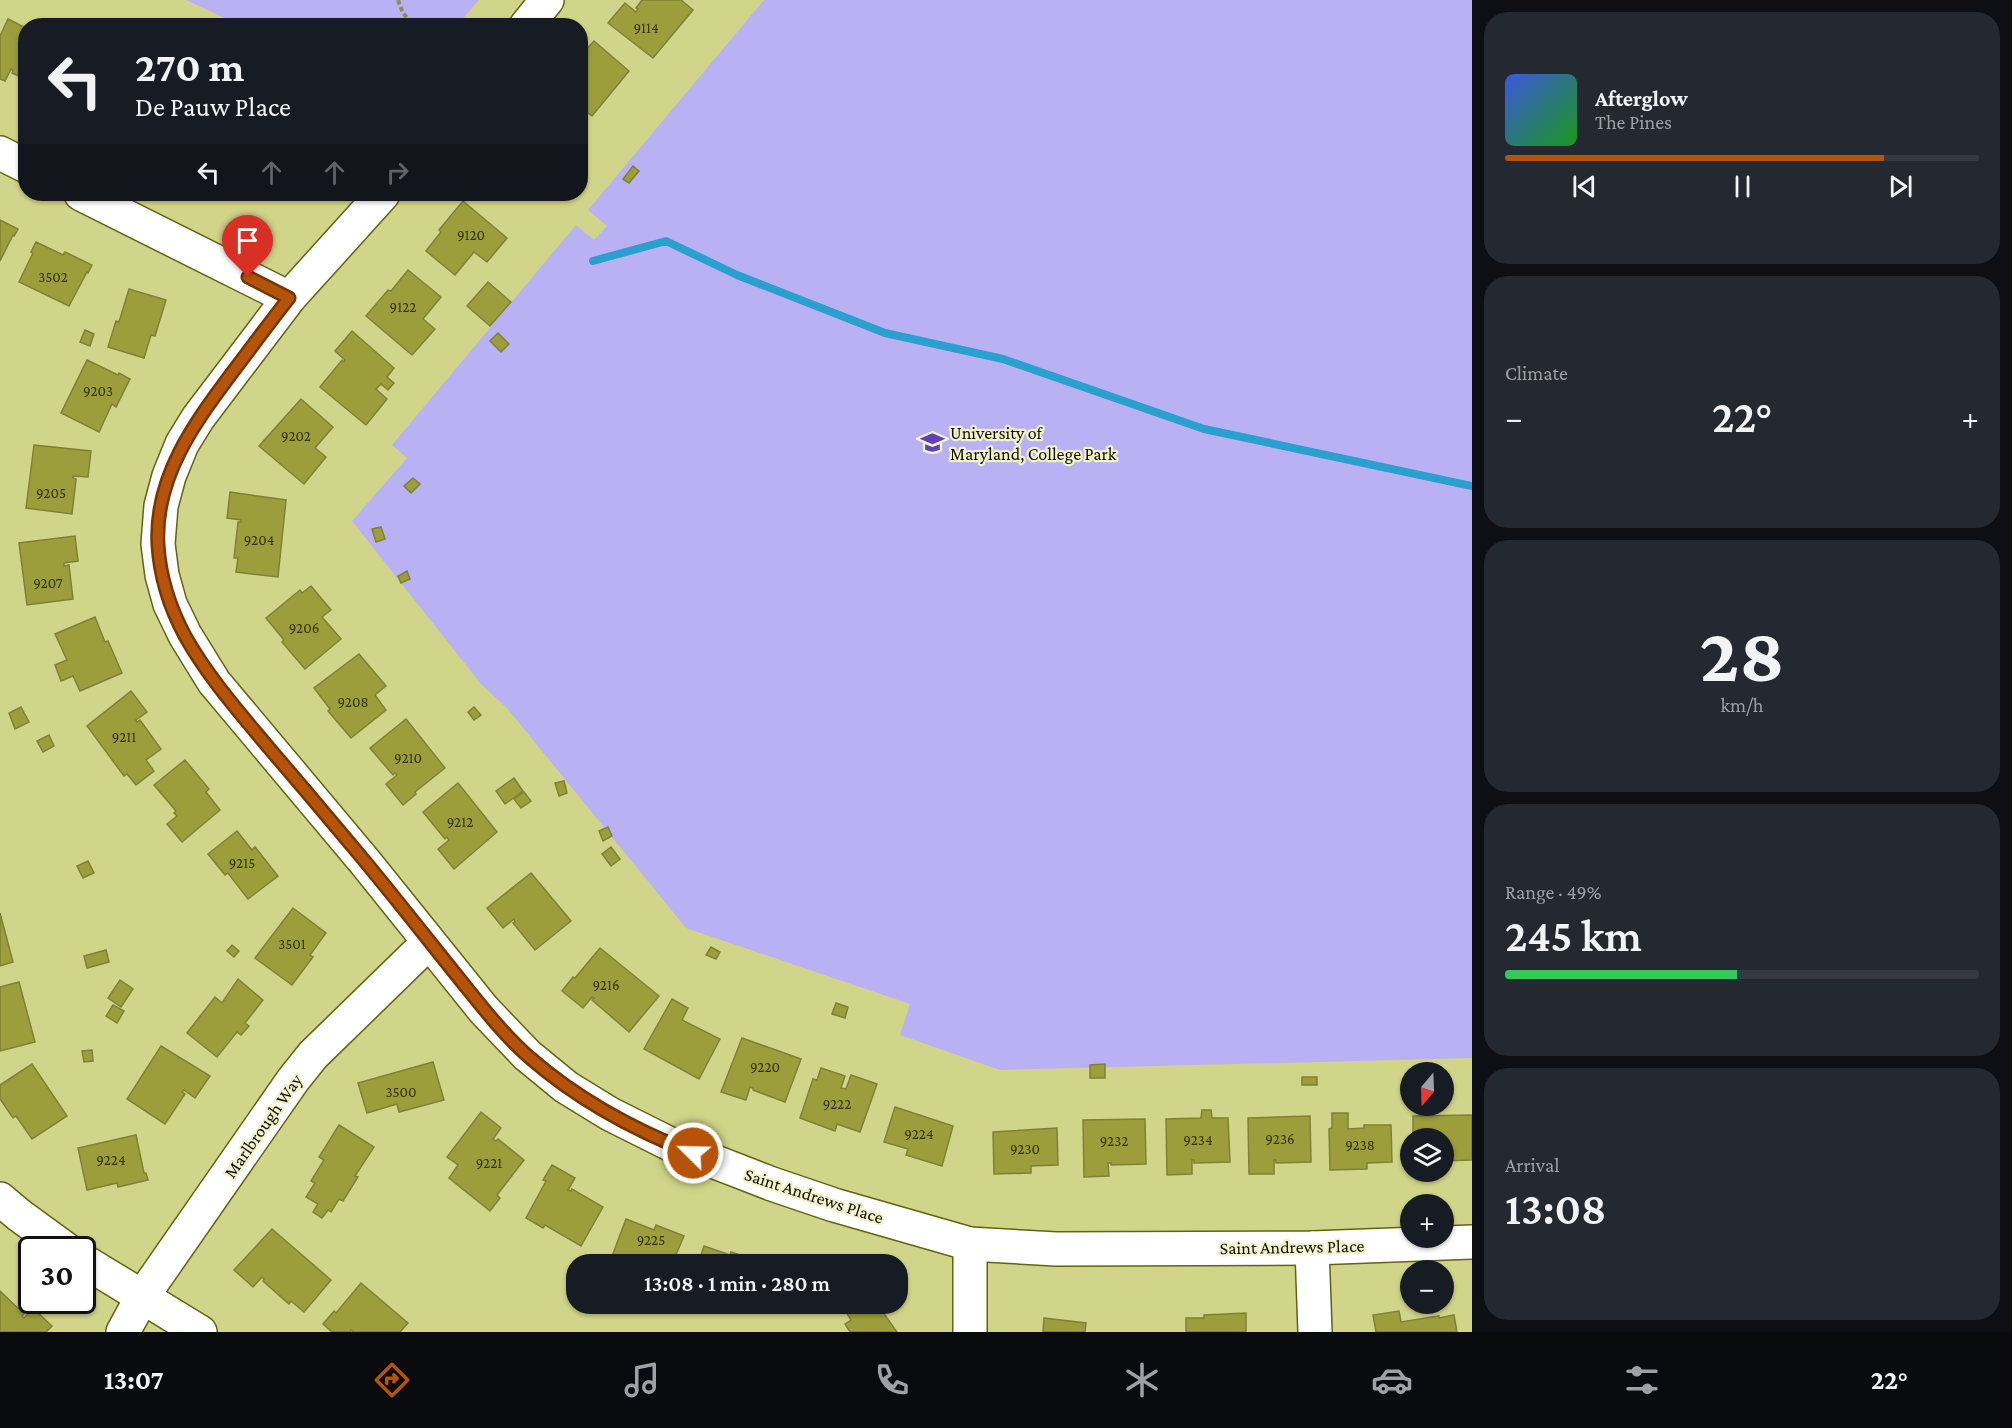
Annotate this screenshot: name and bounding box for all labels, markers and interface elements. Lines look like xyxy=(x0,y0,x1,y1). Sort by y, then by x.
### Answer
house number: 9114 xyxy=(633,20,659,36)
icon: left xyxy=(36,42,114,120)
text: 270 m xyxy=(135,43,244,90)
text: Afterglow xyxy=(1595,86,1688,111)
text: De Pauw Place xyxy=(135,92,291,122)
text: The Pines xyxy=(1595,111,1672,133)
icon: left xyxy=(192,156,225,189)
icon: ahead xyxy=(255,156,288,189)
icon: ahead xyxy=(318,156,351,189)
icon: right xyxy=(381,156,414,189)
icon: previous xyxy=(1568,170,1601,203)
icon: pause xyxy=(1726,170,1759,203)
icon: next xyxy=(1884,170,1917,203)
pin xyxy=(222,215,273,277)
icon: arrive xyxy=(231,224,264,257)
house number: 9120 xyxy=(457,227,485,243)
house number: 3502 xyxy=(38,269,68,285)
house number: 9122 xyxy=(390,299,416,315)
text: Climate xyxy=(1505,362,1568,384)
house number: 9203 xyxy=(83,383,113,399)
text: 22° xyxy=(1712,392,1772,442)
text: − xyxy=(1505,399,1522,436)
text: + xyxy=(1962,399,1979,436)
place label: University of Maryland, College Park xyxy=(950,423,1117,464)
house number: 9202 xyxy=(281,428,311,444)
school or university icon: University of Maryland, College Park xyxy=(919,430,945,456)
house number: 9205 xyxy=(36,485,66,501)
house number: 9204 xyxy=(244,532,274,548)
house number: 9207 xyxy=(33,575,63,591)
text: 28 xyxy=(1699,611,1785,698)
house number: 9206 xyxy=(289,620,319,636)
house number: 9208 xyxy=(337,694,369,710)
text: km/h xyxy=(1720,694,1764,716)
house number: 9211 xyxy=(112,729,136,745)
house number: 9210 xyxy=(394,750,422,766)
house number: 9212 xyxy=(447,814,473,830)
house number: 9215 xyxy=(229,855,255,871)
text: Range · 49% xyxy=(1505,881,1602,903)
text: 245 km xyxy=(1505,911,1642,961)
house number: 3501 xyxy=(278,936,306,952)
house number: 9216 xyxy=(592,977,620,993)
house number: 9220 xyxy=(750,1059,780,1075)
north arrow xyxy=(1400,1062,1454,1116)
map controls xyxy=(1400,1062,1454,1314)
street label: Marlbrough Way xyxy=(220,1070,307,1182)
house number: 3500 xyxy=(385,1084,417,1100)
house number: 9222 xyxy=(823,1096,851,1112)
position arrow xyxy=(661,1121,725,1185)
house number: 9224 xyxy=(904,1126,934,1142)
button: layers xyxy=(1400,1128,1454,1182)
house number: 9236 xyxy=(1265,1131,1295,1147)
house number: 9234 xyxy=(1183,1132,1213,1148)
house number: 9232 xyxy=(1100,1133,1128,1149)
house number: 9238 xyxy=(1345,1137,1375,1153)
house number: 9230 xyxy=(1010,1141,1040,1157)
house number: 9224 xyxy=(96,1152,126,1168)
text: Arrival xyxy=(1505,1154,1559,1176)
house number: 9221 xyxy=(476,1155,502,1171)
street label: Saint Andrews Place xyxy=(742,1164,886,1228)
text: 13:08 xyxy=(1505,1184,1607,1234)
button: + xyxy=(1400,1194,1454,1248)
house number: 9225 xyxy=(637,1232,665,1248)
speed limit sign: 30 xyxy=(18,1236,96,1314)
street label: Saint Andrews Place xyxy=(1220,1236,1365,1258)
button: − xyxy=(1400,1260,1454,1314)
text: 13:08 · 1 min · 280 m xyxy=(644,1271,830,1296)
icon: directions xyxy=(371,1359,413,1401)
icon: music xyxy=(621,1359,663,1401)
icon: phone xyxy=(871,1359,913,1401)
icon: climate xyxy=(1121,1359,1163,1401)
icon: car xyxy=(1371,1359,1413,1401)
icon: filters xyxy=(1621,1359,1663,1401)
text: 13:07 xyxy=(104,1365,164,1395)
text: 22° xyxy=(1871,1365,1908,1395)

